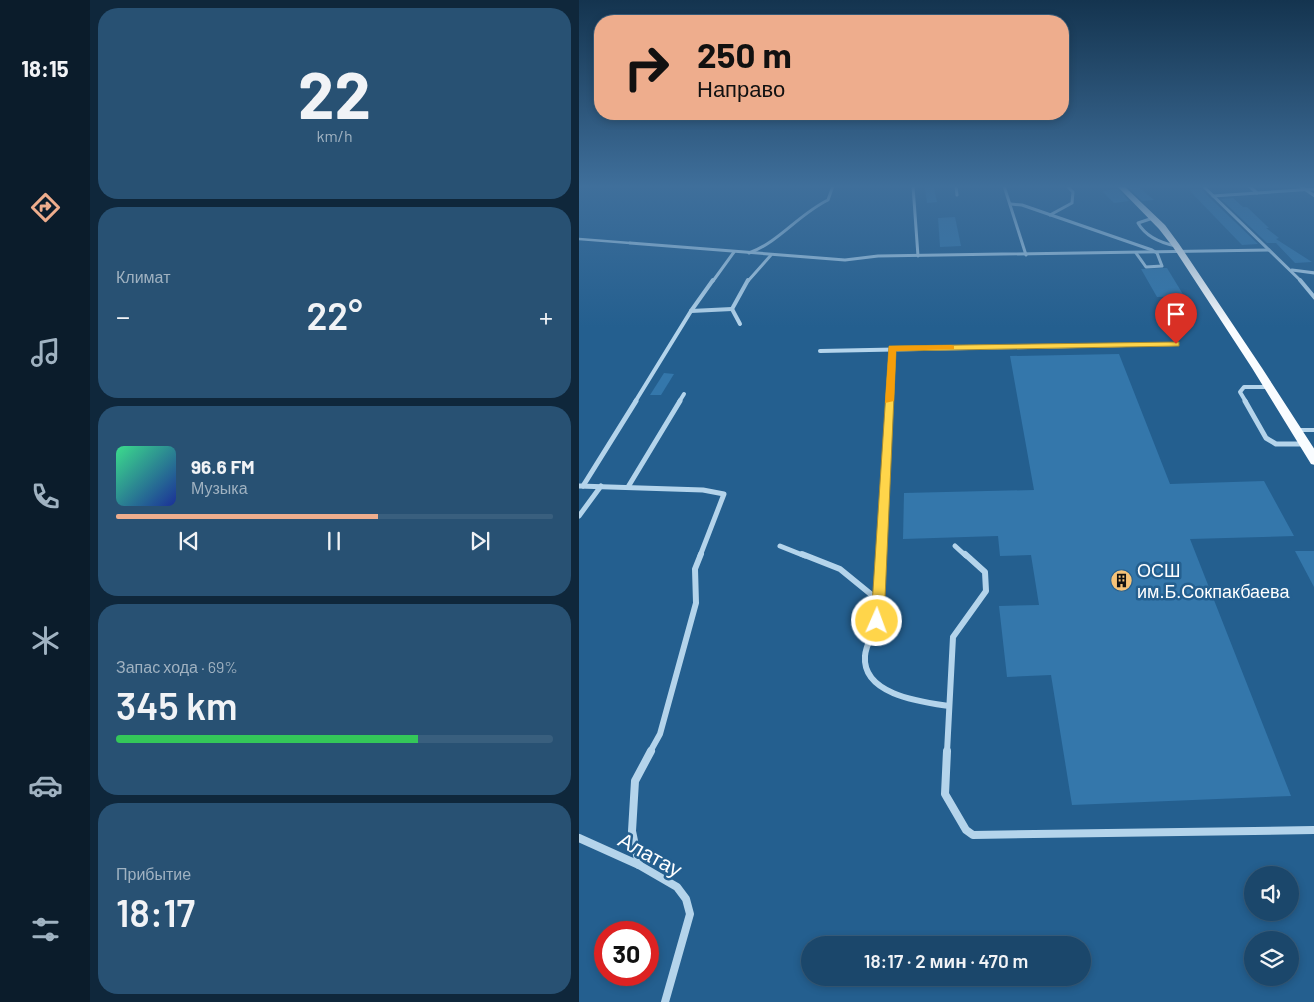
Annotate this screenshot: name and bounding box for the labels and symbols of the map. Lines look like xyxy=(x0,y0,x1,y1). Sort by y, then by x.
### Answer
pin xyxy=(1155,293,1197,344)
place label: ОСШ им.Б.Сокпакбаева xyxy=(1137,559,1290,602)
building icon: ОСШ им.Б.Сокпакбаева xyxy=(1109,569,1133,593)
position arrow xyxy=(850,594,902,646)
street label: Алатау xyxy=(615,826,687,882)
speed limit sign: 30 xyxy=(594,921,659,986)

